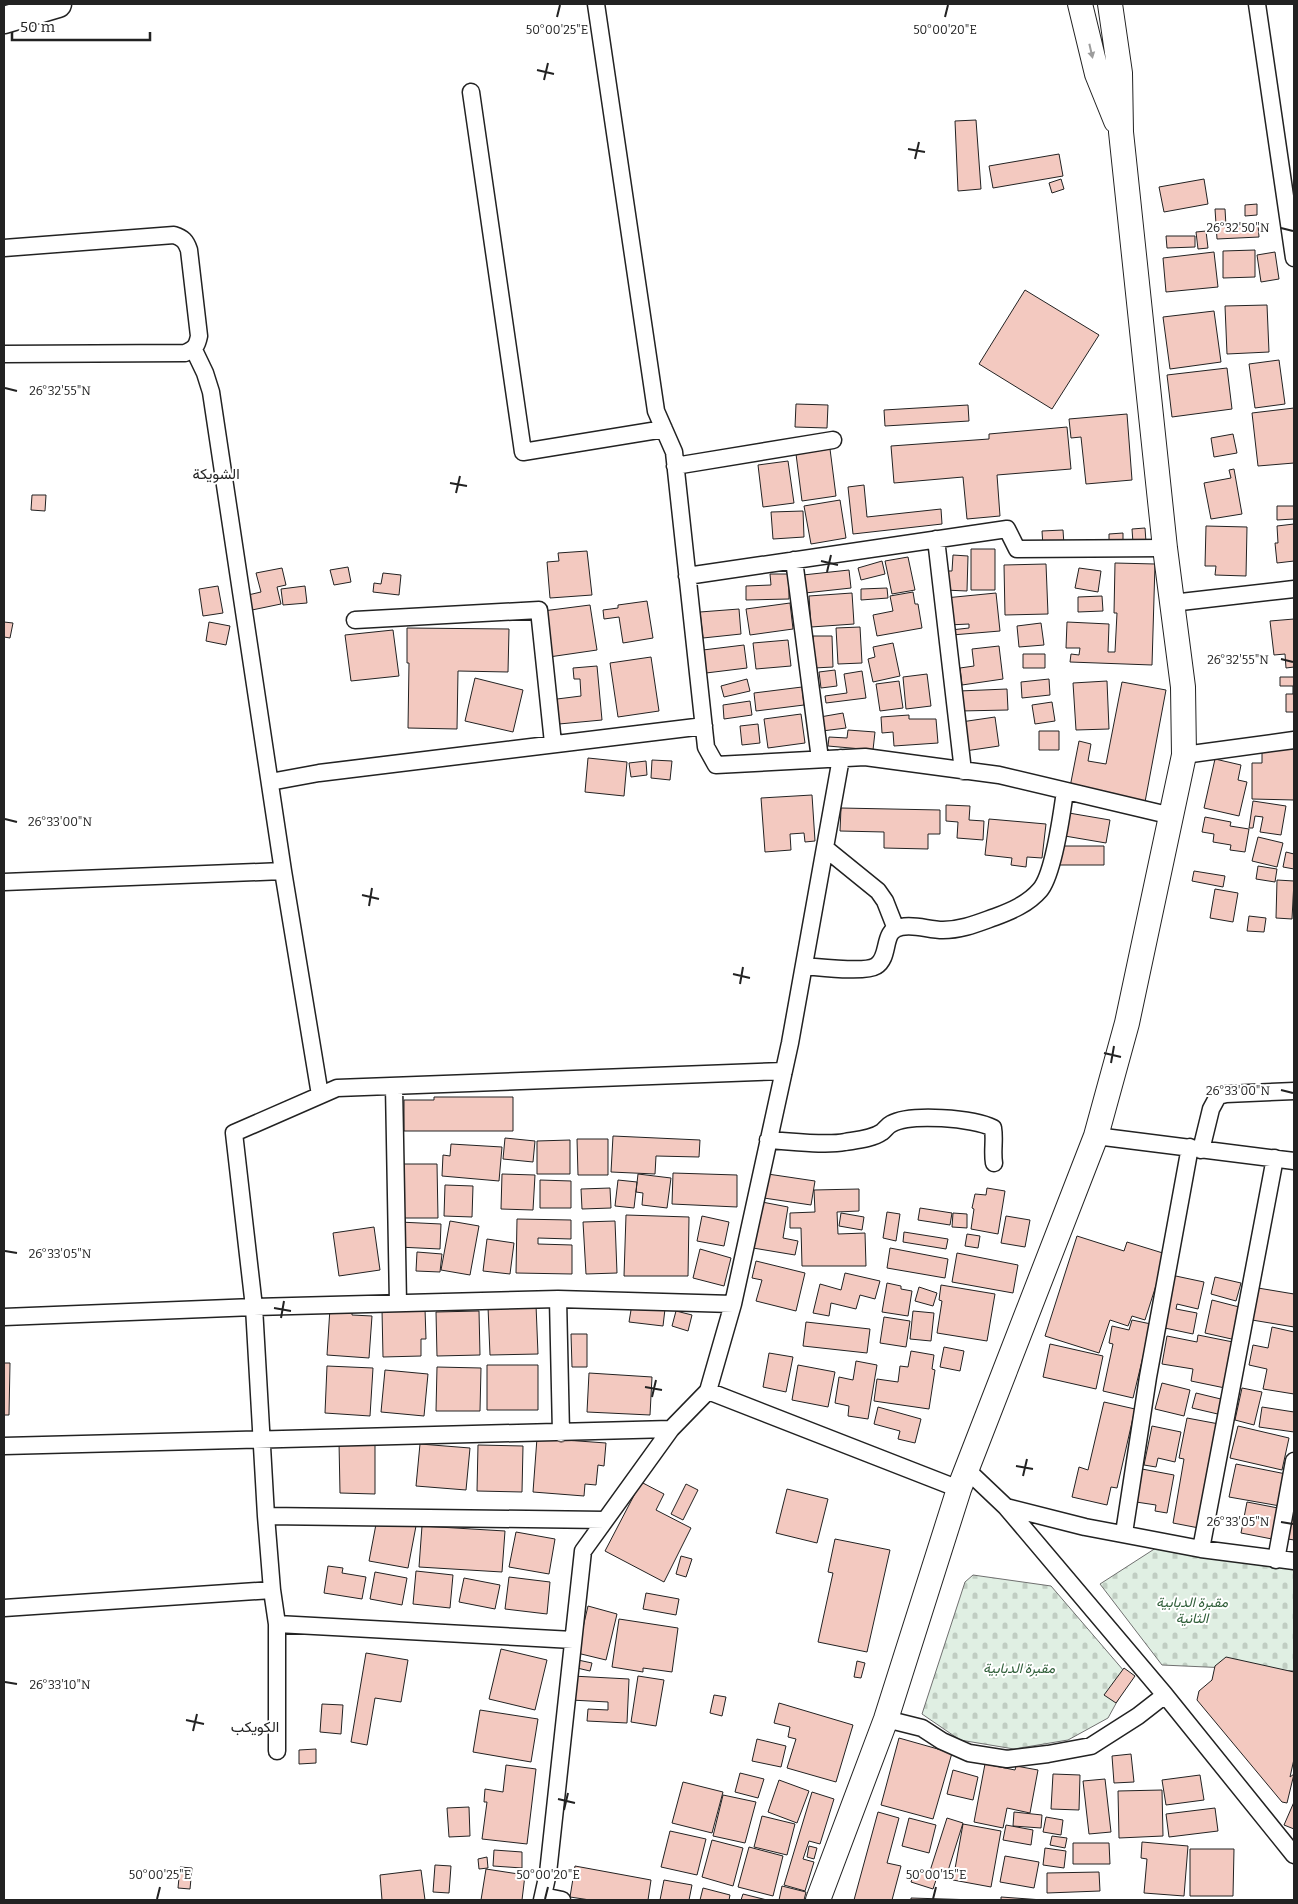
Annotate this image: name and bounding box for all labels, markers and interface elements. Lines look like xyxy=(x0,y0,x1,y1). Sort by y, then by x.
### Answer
scale bar xyxy=(12,10,150,42)
text: 50 m xyxy=(20,18,56,36)
text: 50°00'25"E xyxy=(526,23,588,37)
text: 50°00'20"E xyxy=(913,23,977,37)
one-way arrow xyxy=(1087,44,1095,59)
text: 26°32'50"N xyxy=(1207,221,1270,235)
text: 26°32'55"N xyxy=(29,384,91,398)
district label: الشويكة xyxy=(192,465,240,483)
text: 26°32'55"N xyxy=(1207,653,1269,667)
text: 26°33'00"N xyxy=(28,815,92,829)
text: 26°33'00"N xyxy=(1206,1084,1270,1098)
text: 26°33'05"N xyxy=(29,1247,92,1261)
text: 26°33'05"N xyxy=(1207,1515,1270,1529)
park label: مقبرة الدبابية الثانية xyxy=(1156,1594,1228,1627)
park label: مقبرة الدبابية xyxy=(983,1660,1055,1677)
text: 26°33'10"N xyxy=(29,1678,91,1692)
district label: الكويكب xyxy=(231,1718,279,1736)
text: 50°00'25"E xyxy=(129,1868,191,1882)
text: 50°00'20"E xyxy=(516,1868,580,1882)
text: 50°00'15"E xyxy=(906,1868,966,1882)

